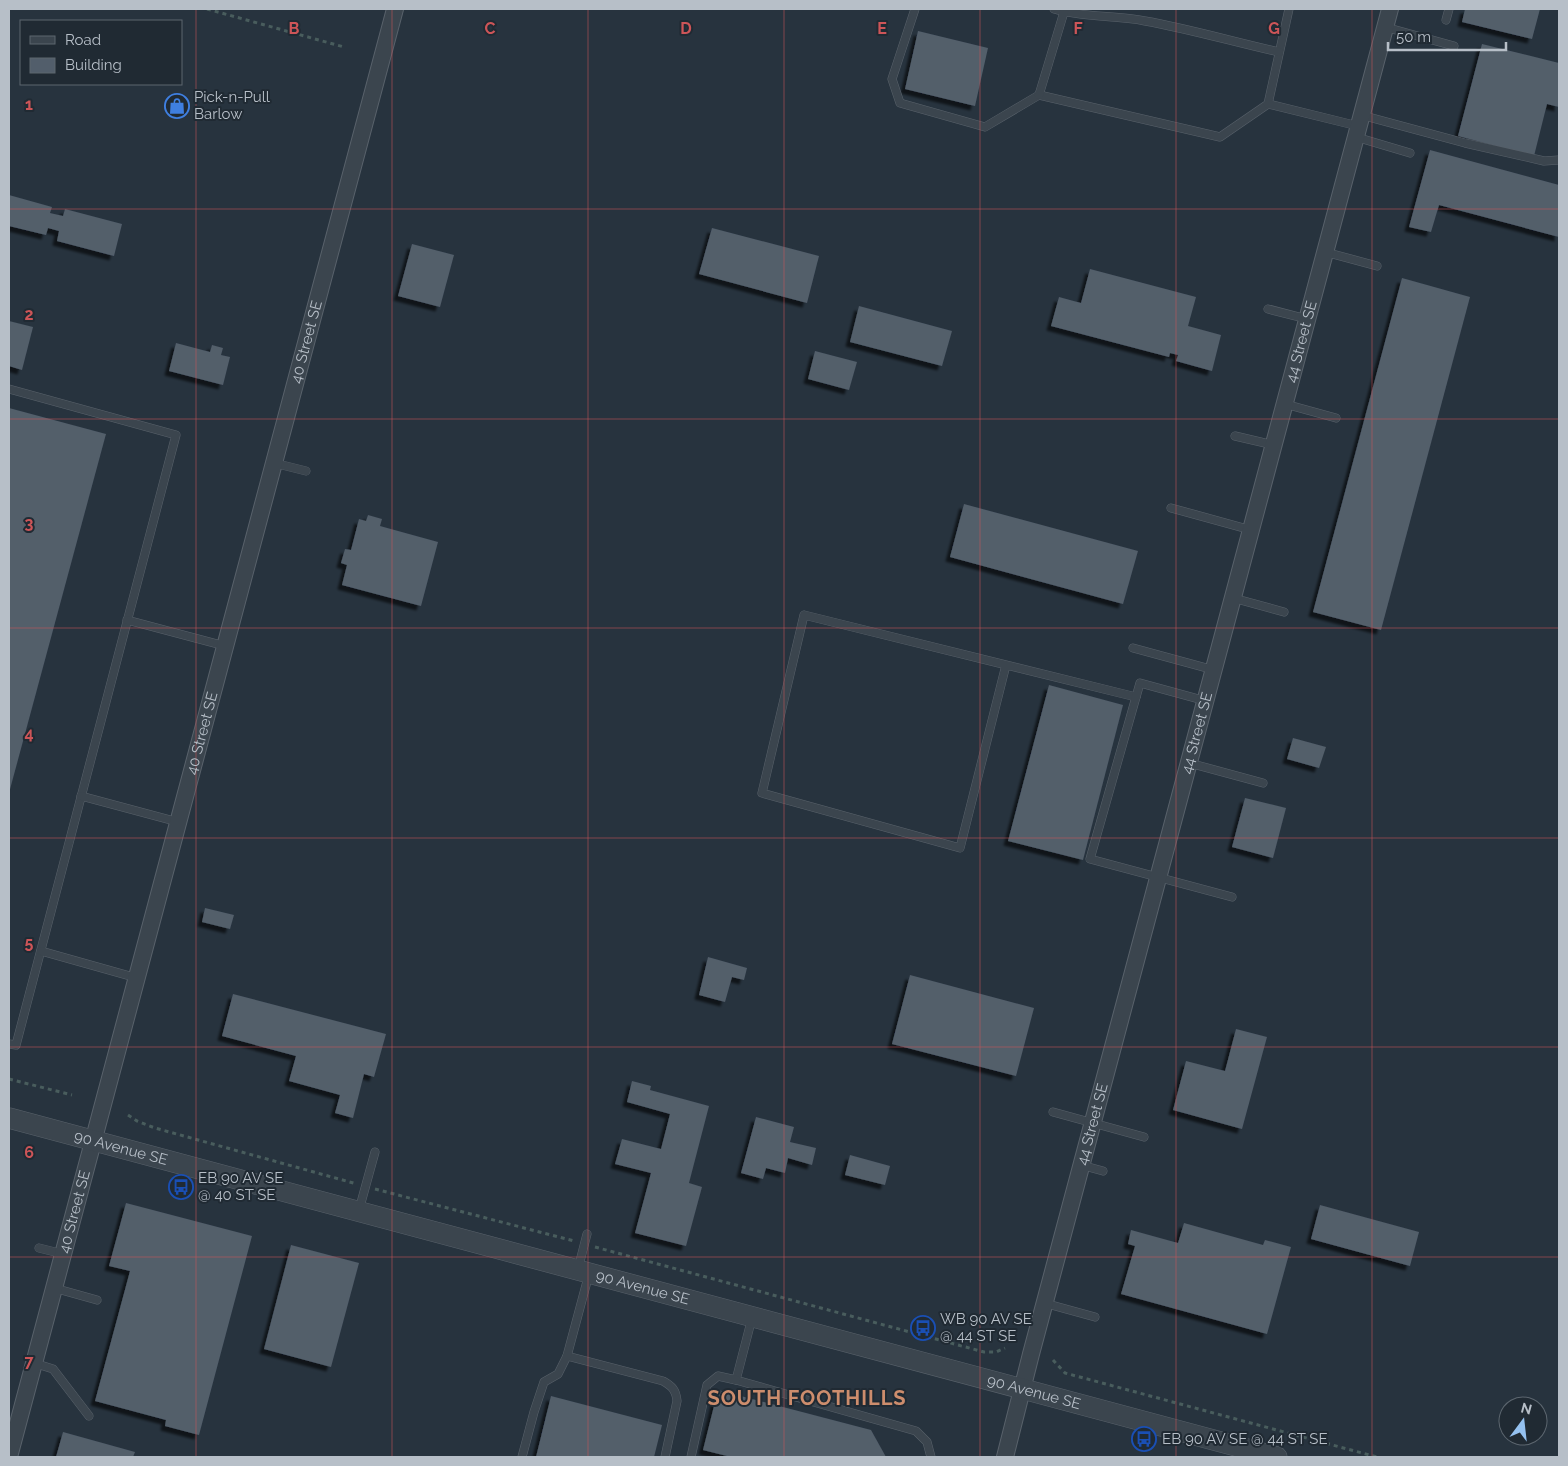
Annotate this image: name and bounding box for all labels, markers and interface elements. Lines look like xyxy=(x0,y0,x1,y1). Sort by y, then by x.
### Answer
text: B xyxy=(289,19,300,38)
text: C xyxy=(485,19,496,38)
text: D xyxy=(680,19,692,38)
text: E xyxy=(877,19,887,38)
text: F xyxy=(1073,19,1083,38)
text: G xyxy=(1268,19,1280,38)
legend xyxy=(20,20,182,85)
scale bar xyxy=(1388,20,1506,52)
text: 50 m xyxy=(1396,28,1431,46)
text: Road xyxy=(65,31,101,49)
text: Building xyxy=(65,56,122,74)
place label: Pick-n-Pull Barlow xyxy=(194,88,271,123)
shop icon: Pick-n-Pull Barlow xyxy=(164,93,190,119)
text: 1 xyxy=(25,95,33,114)
street label: 40 Street SE xyxy=(287,299,326,385)
street label: 44 Street SE xyxy=(1282,299,1321,385)
text: 2 xyxy=(24,305,34,324)
text: 3 xyxy=(25,514,34,533)
street label: 40 Street SE xyxy=(182,690,222,777)
street label: 44 Street SE xyxy=(1177,690,1216,776)
text: 4 xyxy=(24,724,34,743)
text: 5 xyxy=(25,933,34,952)
street label: 44 Street SE xyxy=(1073,1081,1112,1167)
street label: 90 Avenue SE xyxy=(72,1127,170,1169)
text: 6 xyxy=(24,1143,34,1162)
street label: 40 Street SE xyxy=(55,1168,94,1255)
place label: EB 90 AV SE @ 40 ST SE xyxy=(198,1169,283,1204)
bus stop icon: EB 90 AV SE @ 40 ST SE xyxy=(168,1174,194,1200)
street label: 90 Avenue SE xyxy=(594,1266,691,1309)
place label: WB 90 AV SE @ 44 ST SE xyxy=(940,1310,1032,1345)
bus stop icon: WB 90 AV SE @ 44 ST SE xyxy=(910,1315,936,1341)
text: 7 xyxy=(25,1352,34,1371)
street label: 90 Avenue SE xyxy=(985,1371,1083,1413)
district label: SOUTH FOOTHILLS xyxy=(707,1386,907,1410)
north arrow xyxy=(1498,1396,1548,1446)
text: N xyxy=(1519,1399,1534,1418)
bus stop icon: EB 90 AV SE @ 44 ST SE xyxy=(1131,1426,1157,1452)
place label: EB 90 AV SE @ 44 ST SE xyxy=(1162,1430,1328,1448)

